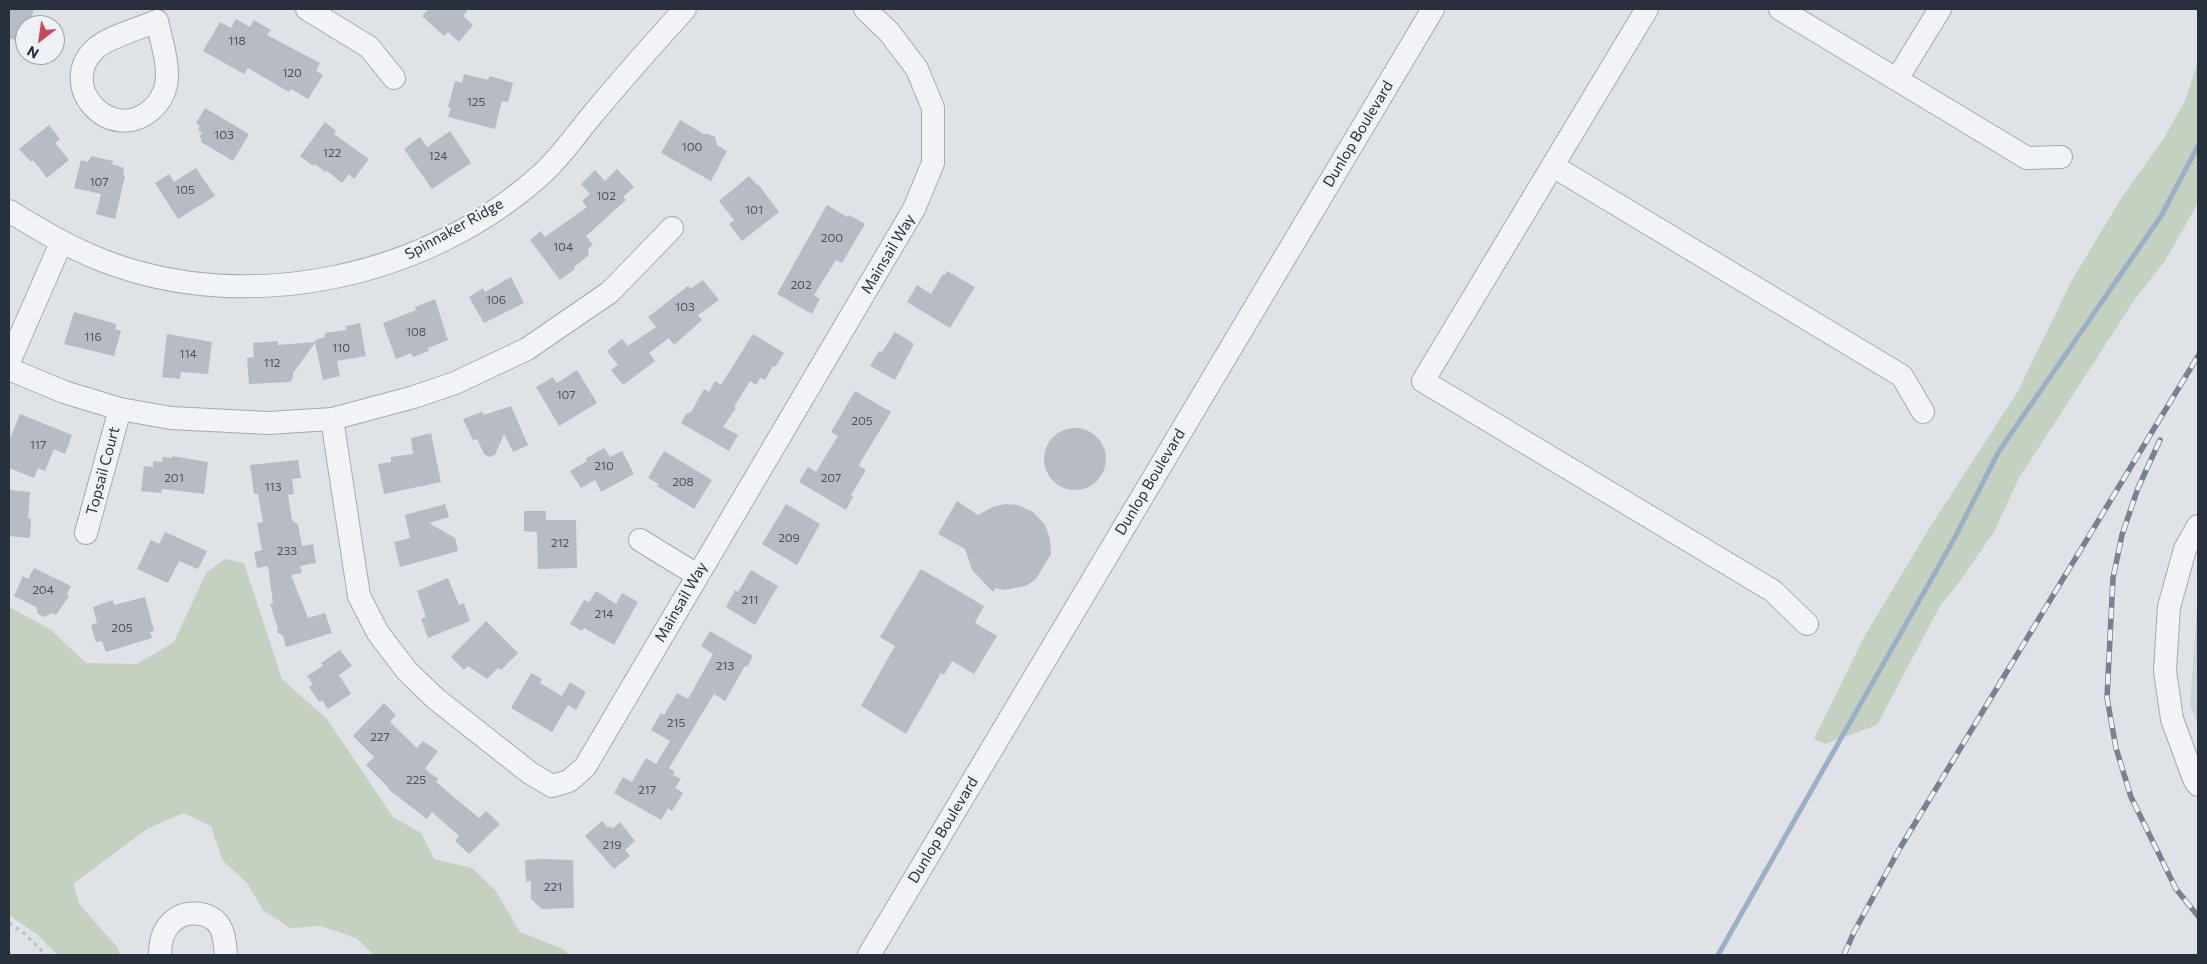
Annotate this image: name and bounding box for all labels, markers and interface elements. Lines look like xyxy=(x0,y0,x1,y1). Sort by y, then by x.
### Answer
north arrow xyxy=(15,15,65,65)
house number: 118 xyxy=(228,34,246,48)
text: N xyxy=(24,43,42,63)
house number: 120 xyxy=(282,66,302,80)
street label: Dunlop Boulevard xyxy=(1319,78,1397,190)
house number: 125 xyxy=(467,95,485,109)
house number: 103 xyxy=(214,128,234,142)
house number: 100 xyxy=(682,140,702,154)
house number: 122 xyxy=(323,146,341,160)
house number: 124 xyxy=(429,149,447,163)
house number: 107 xyxy=(89,175,109,189)
house number: 105 xyxy=(175,183,195,197)
house number: 102 xyxy=(596,189,616,203)
street label: Spinnaker Ridge xyxy=(402,195,506,263)
house number: 101 xyxy=(745,203,763,217)
street label: Mainsail Way xyxy=(857,211,919,297)
house number: 200 xyxy=(821,231,843,245)
house number: 104 xyxy=(553,240,573,254)
house number: 202 xyxy=(790,278,812,292)
house number: 106 xyxy=(486,293,506,307)
house number: 103 xyxy=(675,300,695,314)
house number: 108 xyxy=(406,325,426,339)
house number: 116 xyxy=(84,330,102,344)
house number: 110 xyxy=(332,341,350,355)
house number: 114 xyxy=(179,347,197,361)
house number: 112 xyxy=(264,356,280,370)
house number: 107 xyxy=(556,388,576,402)
house number: 205 xyxy=(851,414,873,428)
street label: Topsail Court xyxy=(83,425,123,517)
street label: Dunlop Boulevard xyxy=(1111,426,1189,538)
house number: 117 xyxy=(30,438,46,452)
house number: 210 xyxy=(594,459,614,473)
house number: 201 xyxy=(164,471,184,485)
house number: 207 xyxy=(821,471,841,485)
house number: 208 xyxy=(672,475,694,489)
house number: 113 xyxy=(264,480,282,494)
house number: 209 xyxy=(778,531,800,545)
house number: 212 xyxy=(551,536,569,550)
house number: 233 xyxy=(277,544,297,558)
street label: Mainsail Way xyxy=(651,559,711,645)
house number: 204 xyxy=(32,583,54,597)
house number: 211 xyxy=(742,593,758,607)
house number: 214 xyxy=(595,607,613,621)
house number: 205 xyxy=(111,621,133,635)
house number: 213 xyxy=(716,659,734,673)
house number: 215 xyxy=(667,716,685,730)
house number: 227 xyxy=(370,730,390,744)
house number: 225 xyxy=(406,773,426,787)
street label: Dunlop Boulevard xyxy=(904,774,982,886)
house number: 217 xyxy=(638,783,656,797)
house number: 219 xyxy=(602,838,622,852)
house number: 221 xyxy=(544,880,562,894)

